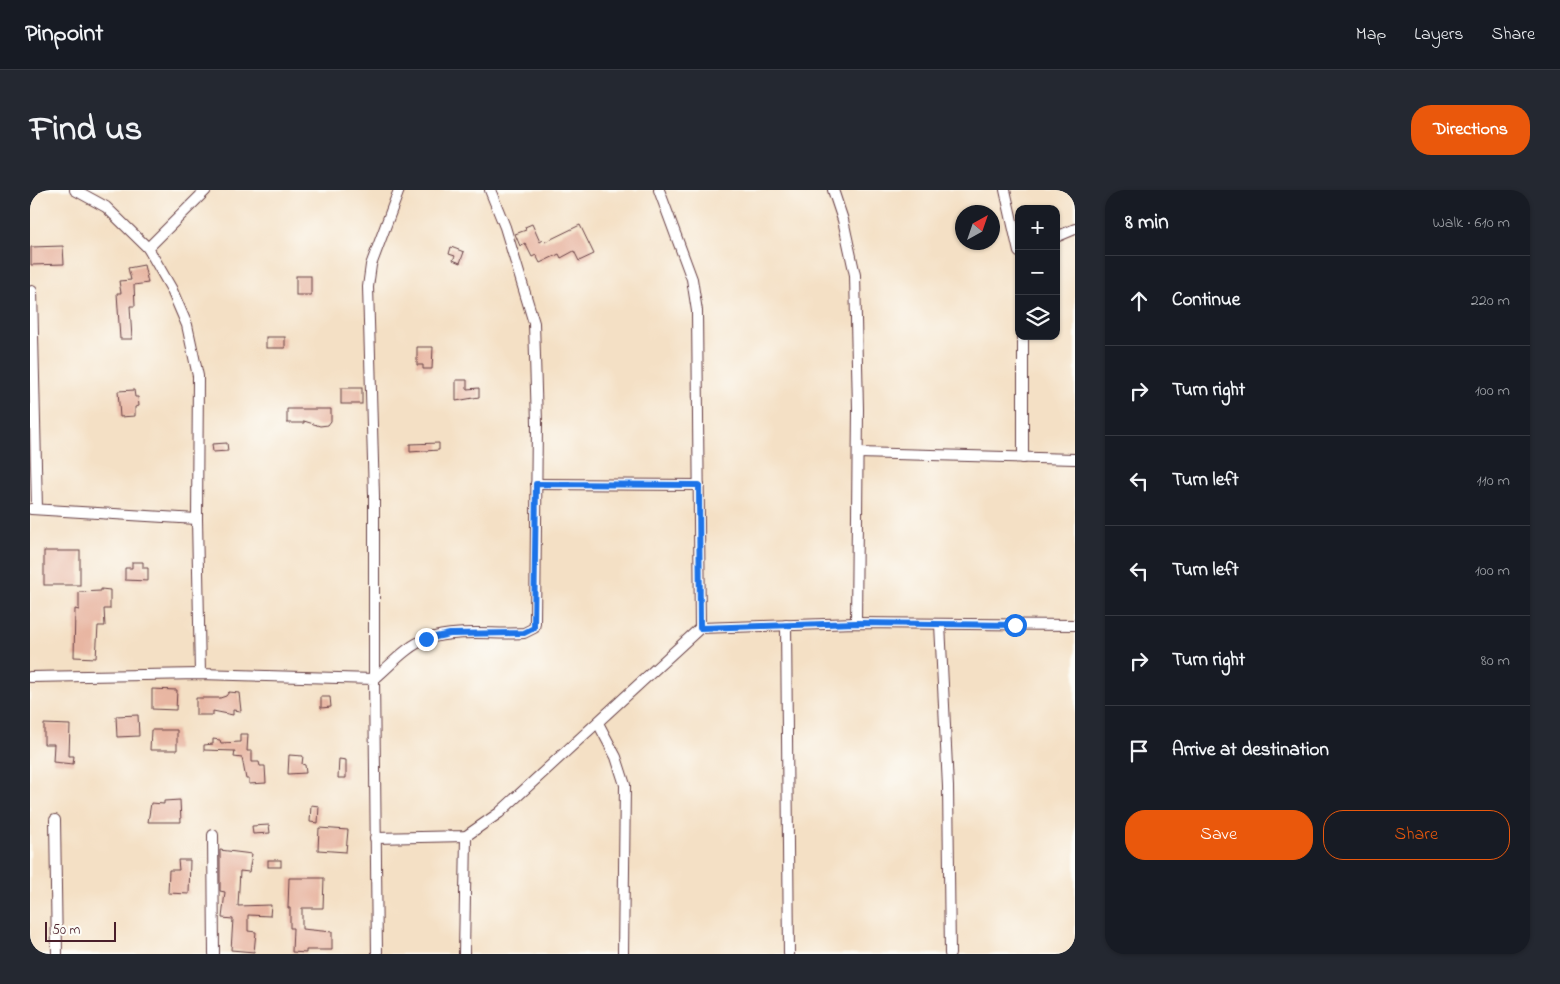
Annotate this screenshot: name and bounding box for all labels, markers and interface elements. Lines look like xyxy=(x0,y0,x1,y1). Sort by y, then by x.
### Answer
text: Pinpoint xyxy=(25,17,103,52)
text: Map xyxy=(1356,22,1386,48)
text: Layers xyxy=(1414,22,1464,48)
text: Share xyxy=(1492,22,1535,48)
text: Find us xyxy=(30,105,142,156)
button: Directions xyxy=(1411,105,1530,155)
north arrow xyxy=(955,205,1000,250)
map controls xyxy=(1015,205,1060,340)
button: + xyxy=(1015,205,1060,250)
text: 8 min xyxy=(1125,208,1169,238)
text: Walk · 610 m xyxy=(1432,211,1510,235)
button: − xyxy=(1015,250,1060,295)
icon: ahead xyxy=(1125,287,1153,315)
text: Continue xyxy=(1172,287,1240,314)
text: 220 m xyxy=(1471,289,1510,313)
button: layers xyxy=(1015,295,1060,340)
icon: right xyxy=(1125,377,1153,405)
text: Turn right xyxy=(1172,377,1245,404)
text: 100 m xyxy=(1475,379,1510,403)
icon: left xyxy=(1125,467,1153,495)
text: Turn left xyxy=(1172,467,1239,494)
text: 110 m xyxy=(1476,469,1510,493)
icon: left xyxy=(1125,557,1153,585)
text: Turn left xyxy=(1172,557,1239,584)
text: 100 m xyxy=(1475,559,1510,583)
route start xyxy=(1004,614,1027,637)
route end xyxy=(415,628,438,651)
icon: right xyxy=(1125,647,1153,675)
text: Turn right xyxy=(1172,647,1245,674)
text: 80 m xyxy=(1481,649,1510,673)
icon: arrive xyxy=(1125,737,1153,765)
text: Arrive at destination xyxy=(1172,737,1329,764)
button: Save xyxy=(1125,810,1313,860)
button: Share xyxy=(1323,810,1510,860)
scale bar xyxy=(45,919,116,942)
text: 50 m xyxy=(52,920,80,941)

